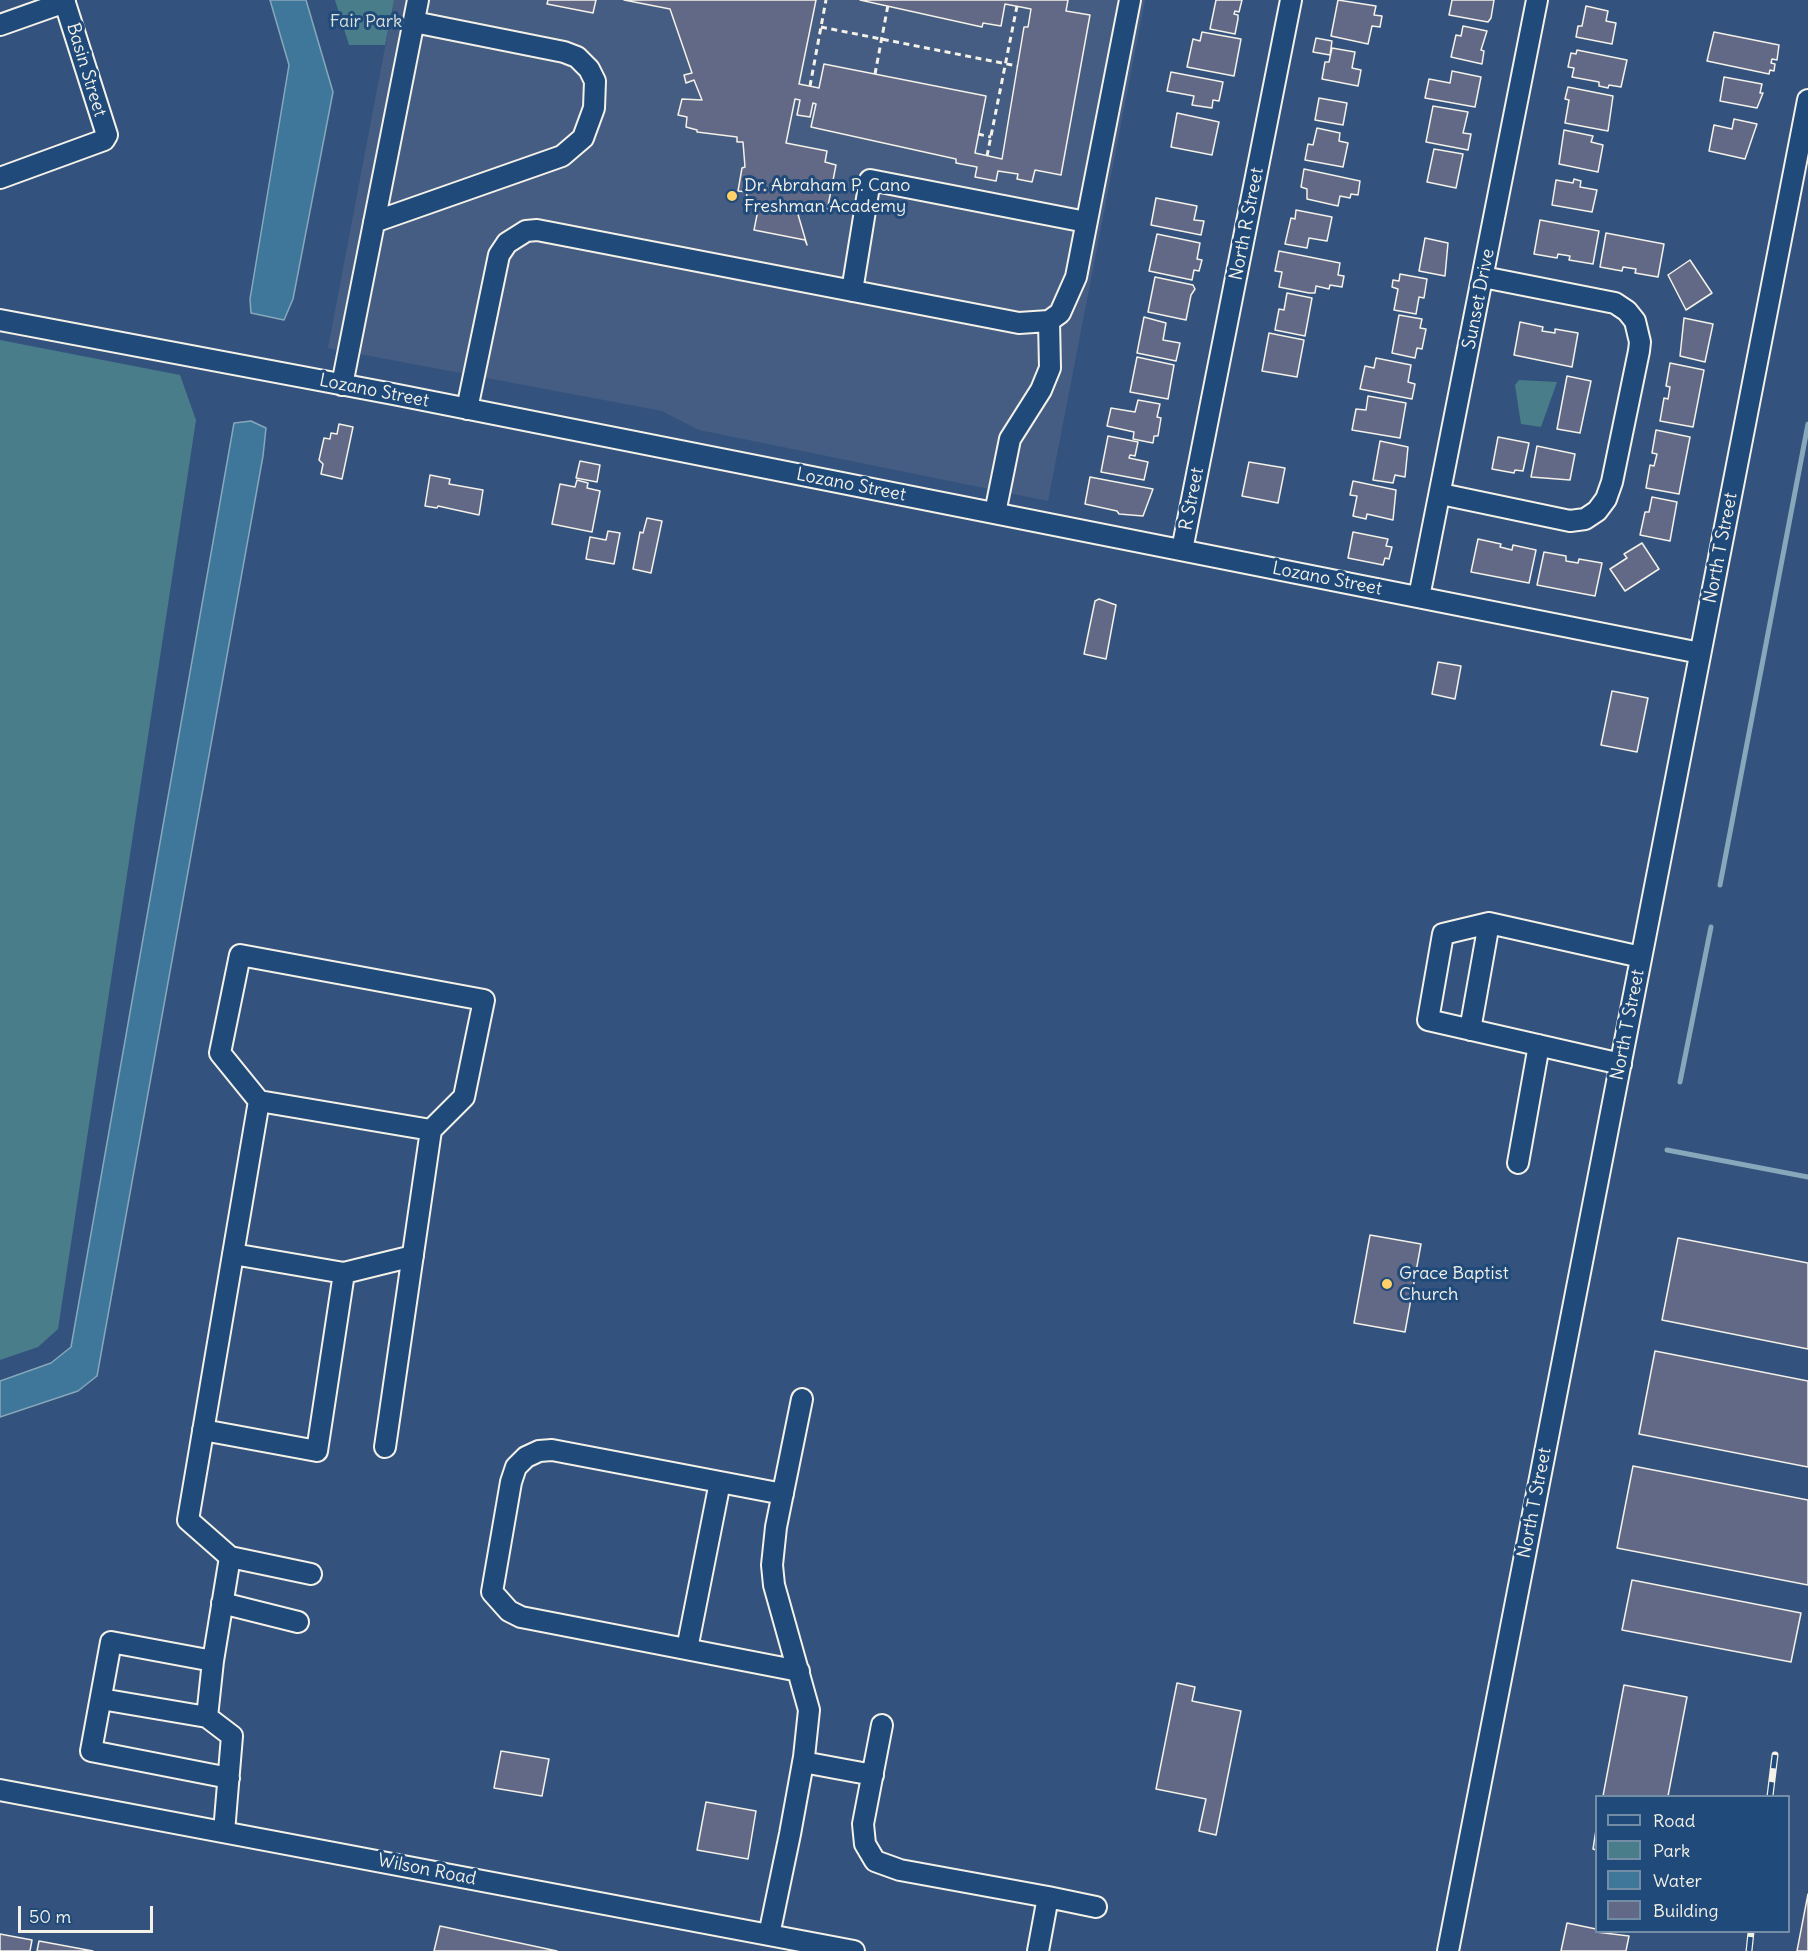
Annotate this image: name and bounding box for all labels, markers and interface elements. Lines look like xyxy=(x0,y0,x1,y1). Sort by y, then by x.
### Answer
park label: Fair Park xyxy=(330,11,402,33)
street label: Basin Street xyxy=(61,20,111,120)
street label: North R Street xyxy=(1225,166,1269,282)
place label: Dr. Abraham P. Cano Freshman Academy xyxy=(744,175,910,218)
marker: Dr. Abraham P. Cano Freshman Academy xyxy=(725,189,739,203)
street label: Sunset Drive xyxy=(1459,247,1499,351)
street label: Lozano Street xyxy=(317,370,431,412)
street label: Lozano Street xyxy=(794,464,908,506)
street label: R Street xyxy=(1175,466,1209,532)
street label: North T Street xyxy=(1700,491,1742,605)
street label: Lozano Street xyxy=(1270,558,1384,600)
street label: North T Street xyxy=(1607,968,1649,1082)
place label: Grace Baptist Church xyxy=(1399,1263,1509,1306)
marker: Grace Baptist Church xyxy=(1380,1277,1394,1291)
street label: North T Street xyxy=(1514,1446,1556,1560)
legend xyxy=(1595,1795,1790,1933)
text: Road xyxy=(1653,1809,1695,1832)
text: Park xyxy=(1653,1839,1690,1862)
street label: Wilson Road xyxy=(376,1850,478,1890)
text: Water xyxy=(1653,1869,1702,1892)
scale bar xyxy=(21,1894,156,1932)
text: Building xyxy=(1653,1899,1718,1922)
text: 50 m xyxy=(29,1905,71,1928)

